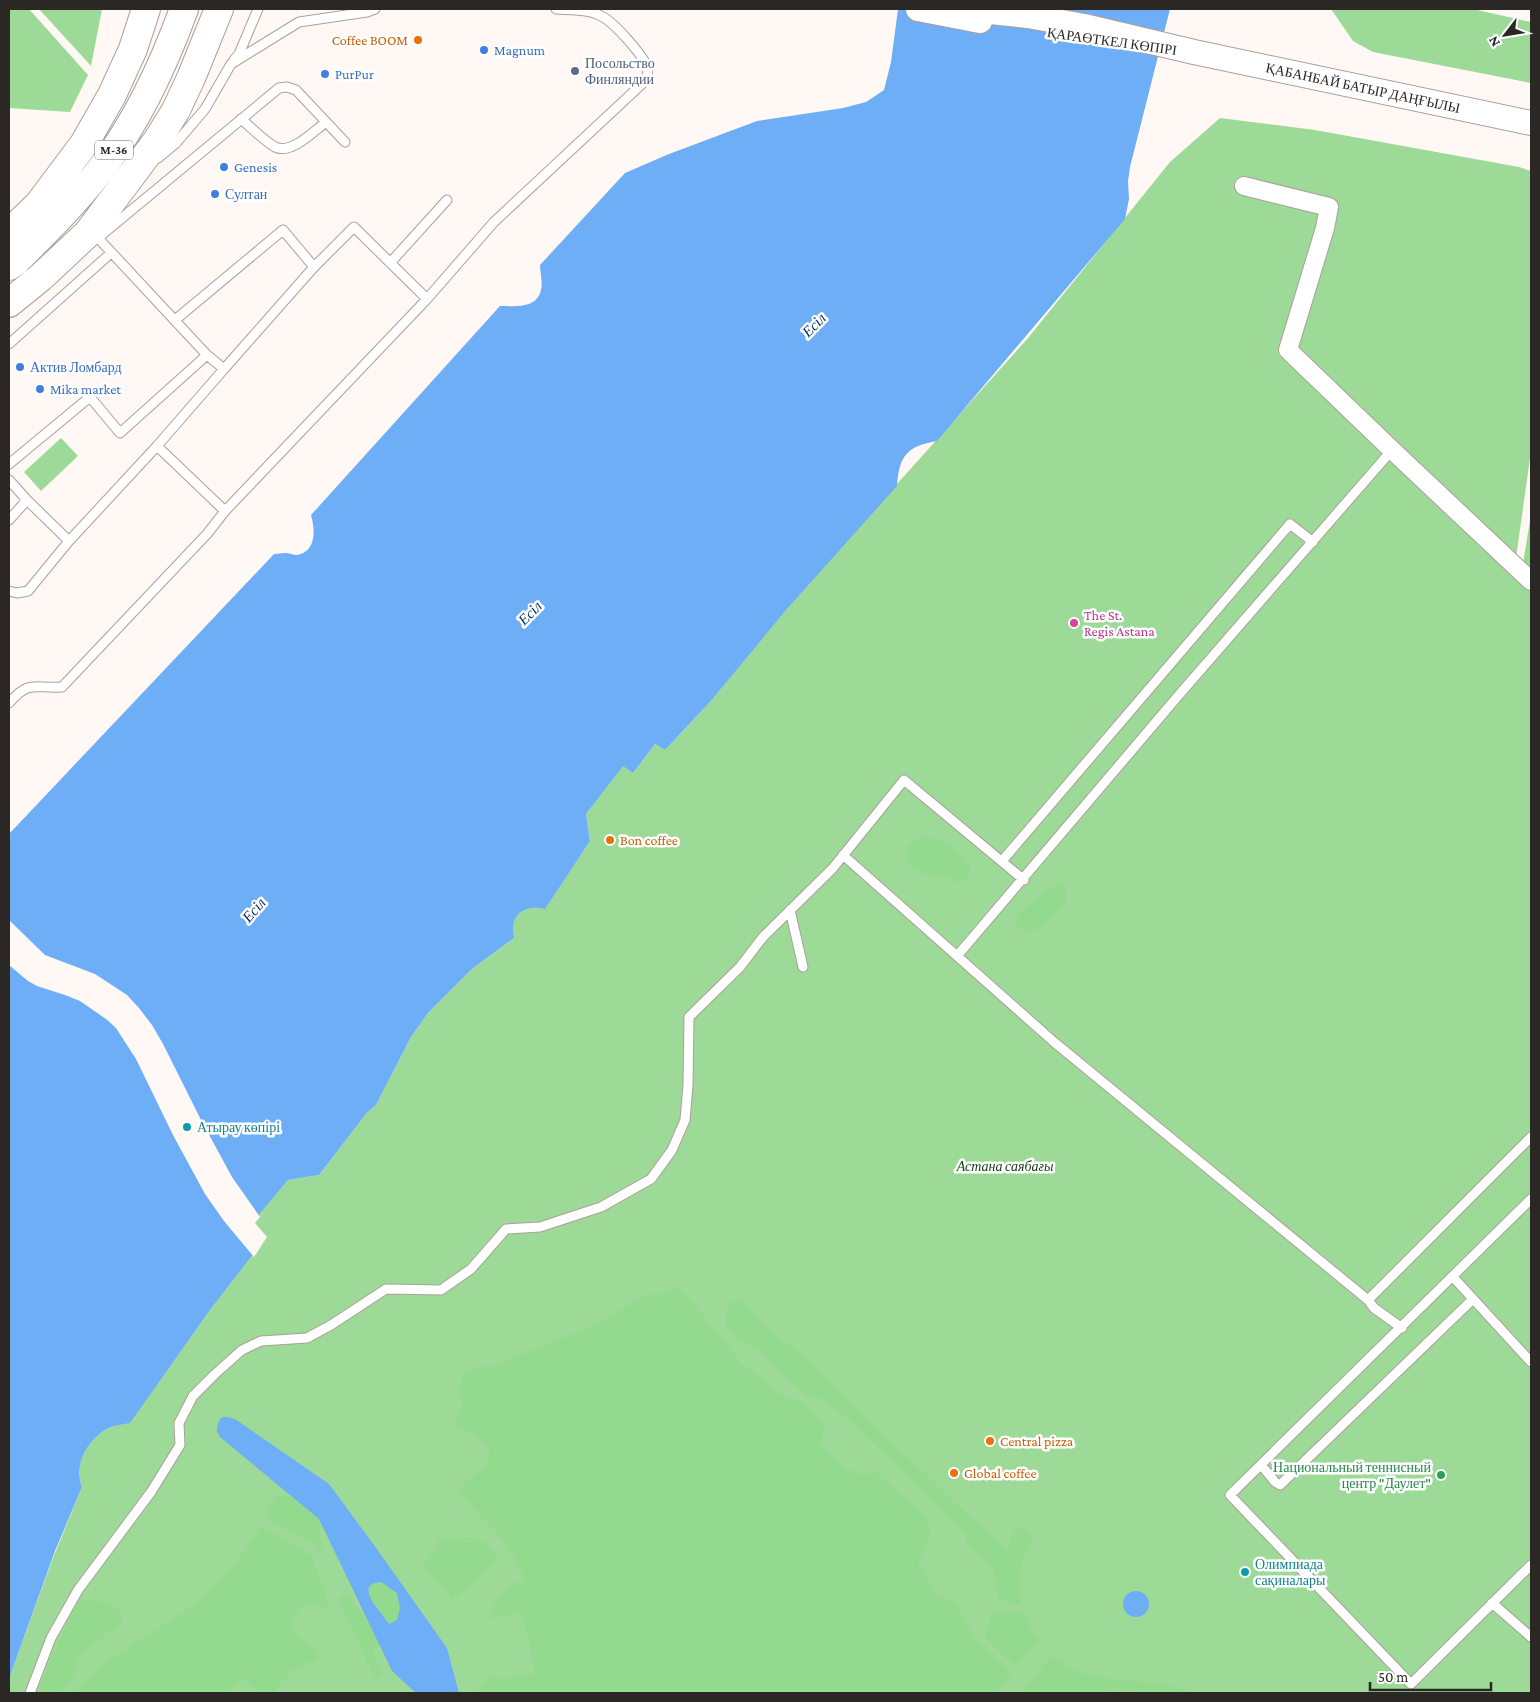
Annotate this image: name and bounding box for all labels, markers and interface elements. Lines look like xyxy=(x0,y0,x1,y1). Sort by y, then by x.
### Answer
north arrow xyxy=(1480,10,1530,60)
street label: ҚАРАӨТКЕЛ КӨПІРІ xyxy=(1046,24,1178,58)
place label: Coffee BOOM xyxy=(332,32,408,48)
text: N xyxy=(1484,33,1503,50)
marker: Coffee BOOM xyxy=(412,34,424,46)
place label: Magnum xyxy=(494,42,545,58)
marker: Magnum xyxy=(478,44,490,56)
place label: Посольство Финляндии xyxy=(585,55,655,87)
street label: ҚАБАНБАЙ БАТЫР ДАҢҒЫЛЫ xyxy=(1264,59,1462,116)
marker: Посольство Финляндии xyxy=(569,65,581,77)
place label: PurPur xyxy=(335,66,374,82)
marker: PurPur xyxy=(319,68,331,80)
road number: M-36 xyxy=(95,140,133,160)
place label: Genesis xyxy=(234,159,277,175)
marker: Genesis xyxy=(218,161,230,173)
place label: Султан xyxy=(225,186,268,202)
marker: Султан xyxy=(209,188,221,200)
water label: Есіл xyxy=(798,310,829,341)
place label: Актив Ломбард xyxy=(30,359,122,375)
marker: Актив Ломбард xyxy=(14,361,26,373)
place label: Mika market xyxy=(50,381,121,397)
marker: Mika market xyxy=(34,383,46,395)
water label: Есіл xyxy=(514,598,545,629)
place label: The St. Regis Astana xyxy=(1084,607,1155,639)
marker: The St. Regis Astana xyxy=(1068,617,1080,629)
place label: Bon coffee xyxy=(620,832,678,848)
marker: Bon coffee xyxy=(604,834,616,846)
water label: Есіл xyxy=(239,894,269,926)
place label: Атырау көпірі xyxy=(197,1119,280,1135)
marker: Атырау көпірі xyxy=(181,1121,193,1133)
park label: Астана саябағы xyxy=(956,1158,1053,1174)
place label: Central pizza xyxy=(1000,1433,1074,1449)
marker: Central pizza xyxy=(984,1435,996,1447)
place label: Национальный теннисный центр "Даулет" xyxy=(1273,1459,1432,1491)
place label: Global coffee xyxy=(964,1465,1037,1481)
marker: Global coffee xyxy=(948,1467,960,1479)
marker: Национальный теннисный центр "Даулет" xyxy=(1435,1469,1447,1481)
place label: Олимпиада сақиналары xyxy=(1255,1556,1326,1588)
marker: Олимпиада сақиналары xyxy=(1239,1566,1251,1578)
scale bar xyxy=(1370,1660,1491,1692)
text: 50 m xyxy=(1378,1669,1408,1685)

